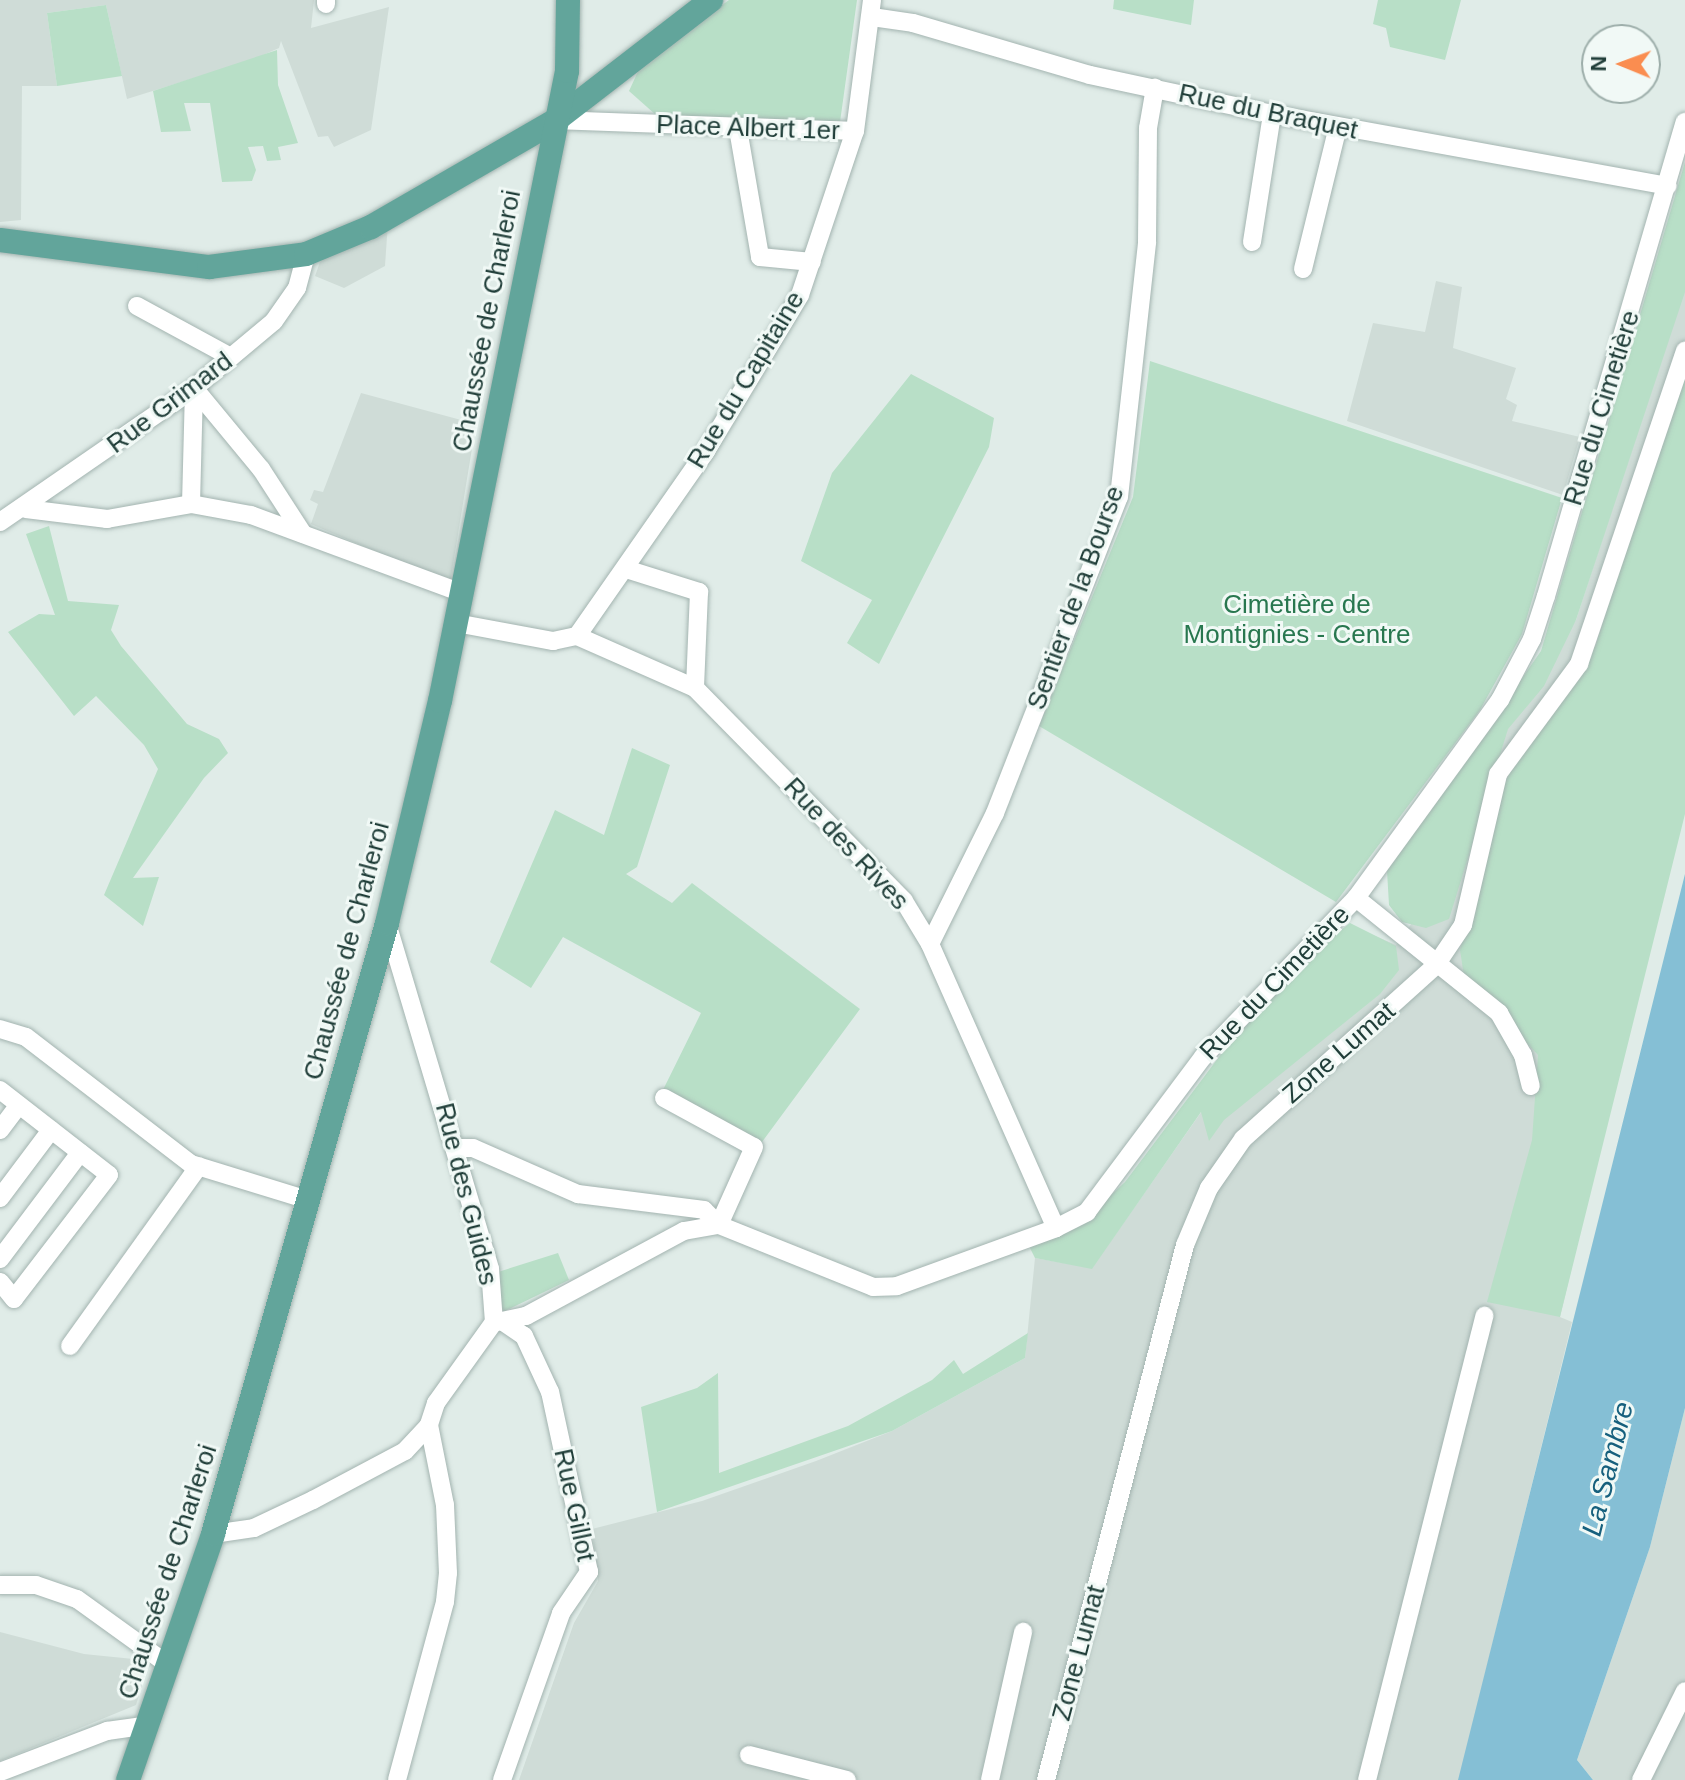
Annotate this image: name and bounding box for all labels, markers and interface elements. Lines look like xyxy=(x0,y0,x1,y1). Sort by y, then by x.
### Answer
north arrow xyxy=(1581,24,1661,104)
text: N xyxy=(1586,55,1611,72)
street label: Rue du Braquet xyxy=(1176,78,1360,146)
street label: Place Albert 1er xyxy=(655,109,841,147)
street label: Chaussée de Charleroi xyxy=(446,188,528,454)
street label: Rue du Capitaine xyxy=(681,286,811,474)
street label: Rue du Cimetière xyxy=(1558,307,1646,509)
street label: Rue Grimard xyxy=(101,346,239,460)
street label: Sentier de la Bourse xyxy=(1021,482,1131,714)
park label: Cimetière de Montignies - Centre xyxy=(1184,589,1410,650)
street label: Rue des Rives xyxy=(777,772,915,916)
street label: Chaussée de Charleroi xyxy=(298,819,396,1083)
street label: Rue du Cimetière xyxy=(1194,899,1356,1067)
street label: Zone Lumat xyxy=(1276,996,1402,1110)
street label: Rue des Guides xyxy=(428,1100,504,1288)
water label: La Sambre xyxy=(1575,1398,1641,1540)
street label: Chaussée de Charleroi xyxy=(112,1441,224,1703)
street label: Rue Gillot xyxy=(547,1446,601,1564)
street label: Zone Lumat xyxy=(1046,1582,1112,1724)

